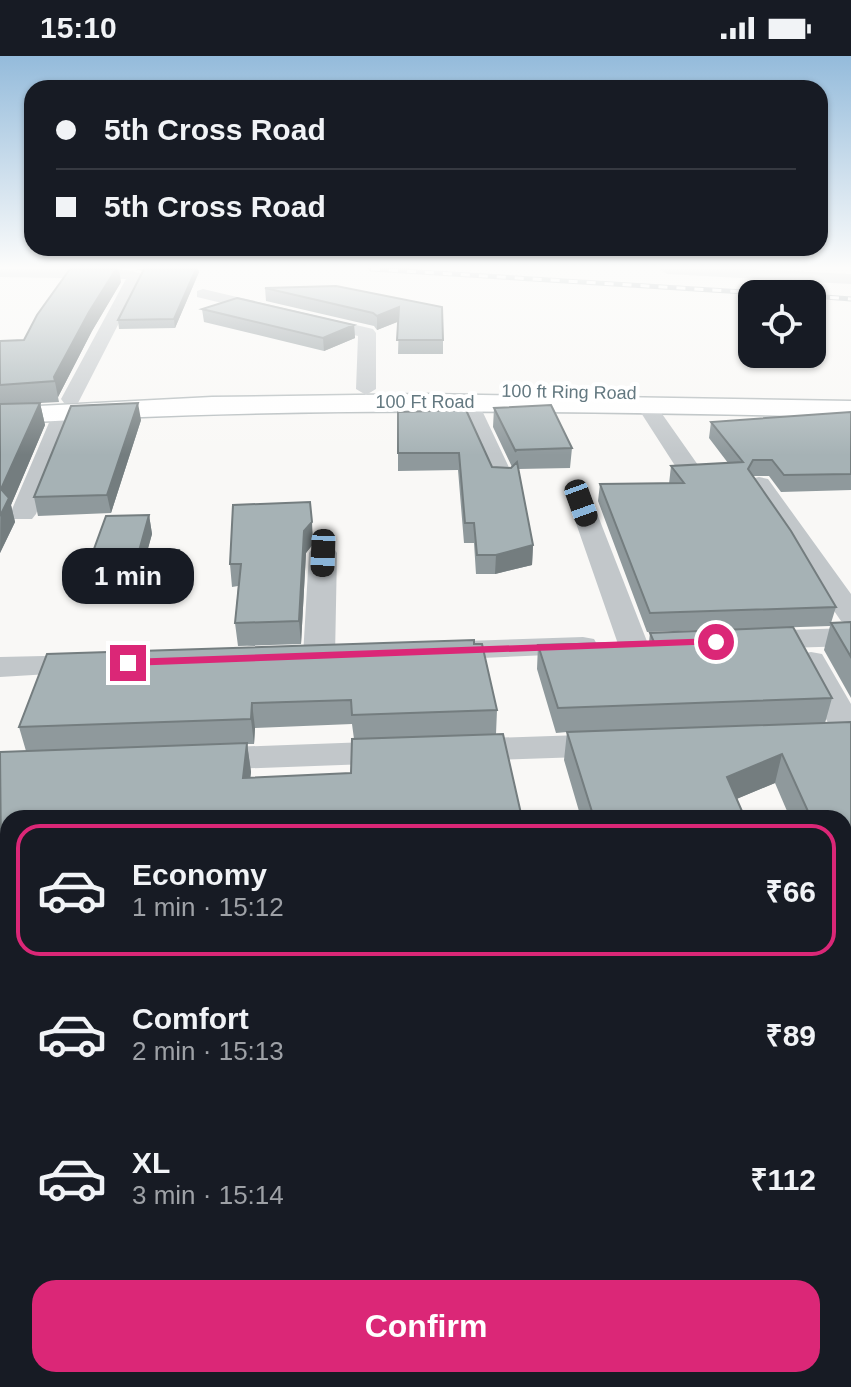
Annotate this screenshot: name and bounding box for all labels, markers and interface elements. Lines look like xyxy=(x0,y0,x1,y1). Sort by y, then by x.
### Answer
text: 15:10 xyxy=(40,11,117,44)
text: 5th Cross Road xyxy=(104,113,326,146)
text: 5th Cross Road xyxy=(104,190,326,223)
map controls xyxy=(738,280,826,368)
button: locate xyxy=(738,280,826,368)
street label: 100 ft Ring Road xyxy=(501,381,637,403)
street label: 100 Ft Road xyxy=(375,392,475,412)
car xyxy=(562,476,600,530)
car xyxy=(310,529,336,577)
callout: 1 min xyxy=(62,547,194,603)
text: 1 min xyxy=(94,561,162,591)
route start xyxy=(698,624,734,660)
route end xyxy=(110,645,146,681)
icon: car xyxy=(36,854,108,926)
text: Economy xyxy=(132,858,267,891)
text: ₹66 xyxy=(765,875,816,908)
text: 1 min · 15:12 xyxy=(132,892,284,922)
icon: car xyxy=(36,998,108,1070)
text: Comfort xyxy=(132,1002,249,1035)
text: ₹89 xyxy=(765,1019,816,1052)
text: 2 min · 15:13 xyxy=(132,1036,284,1066)
icon: car xyxy=(36,1142,108,1214)
text: XL xyxy=(132,1146,170,1179)
text: ₹112 xyxy=(750,1163,816,1196)
text: 3 min · 15:14 xyxy=(132,1180,284,1210)
button: Confirm xyxy=(32,1280,820,1372)

